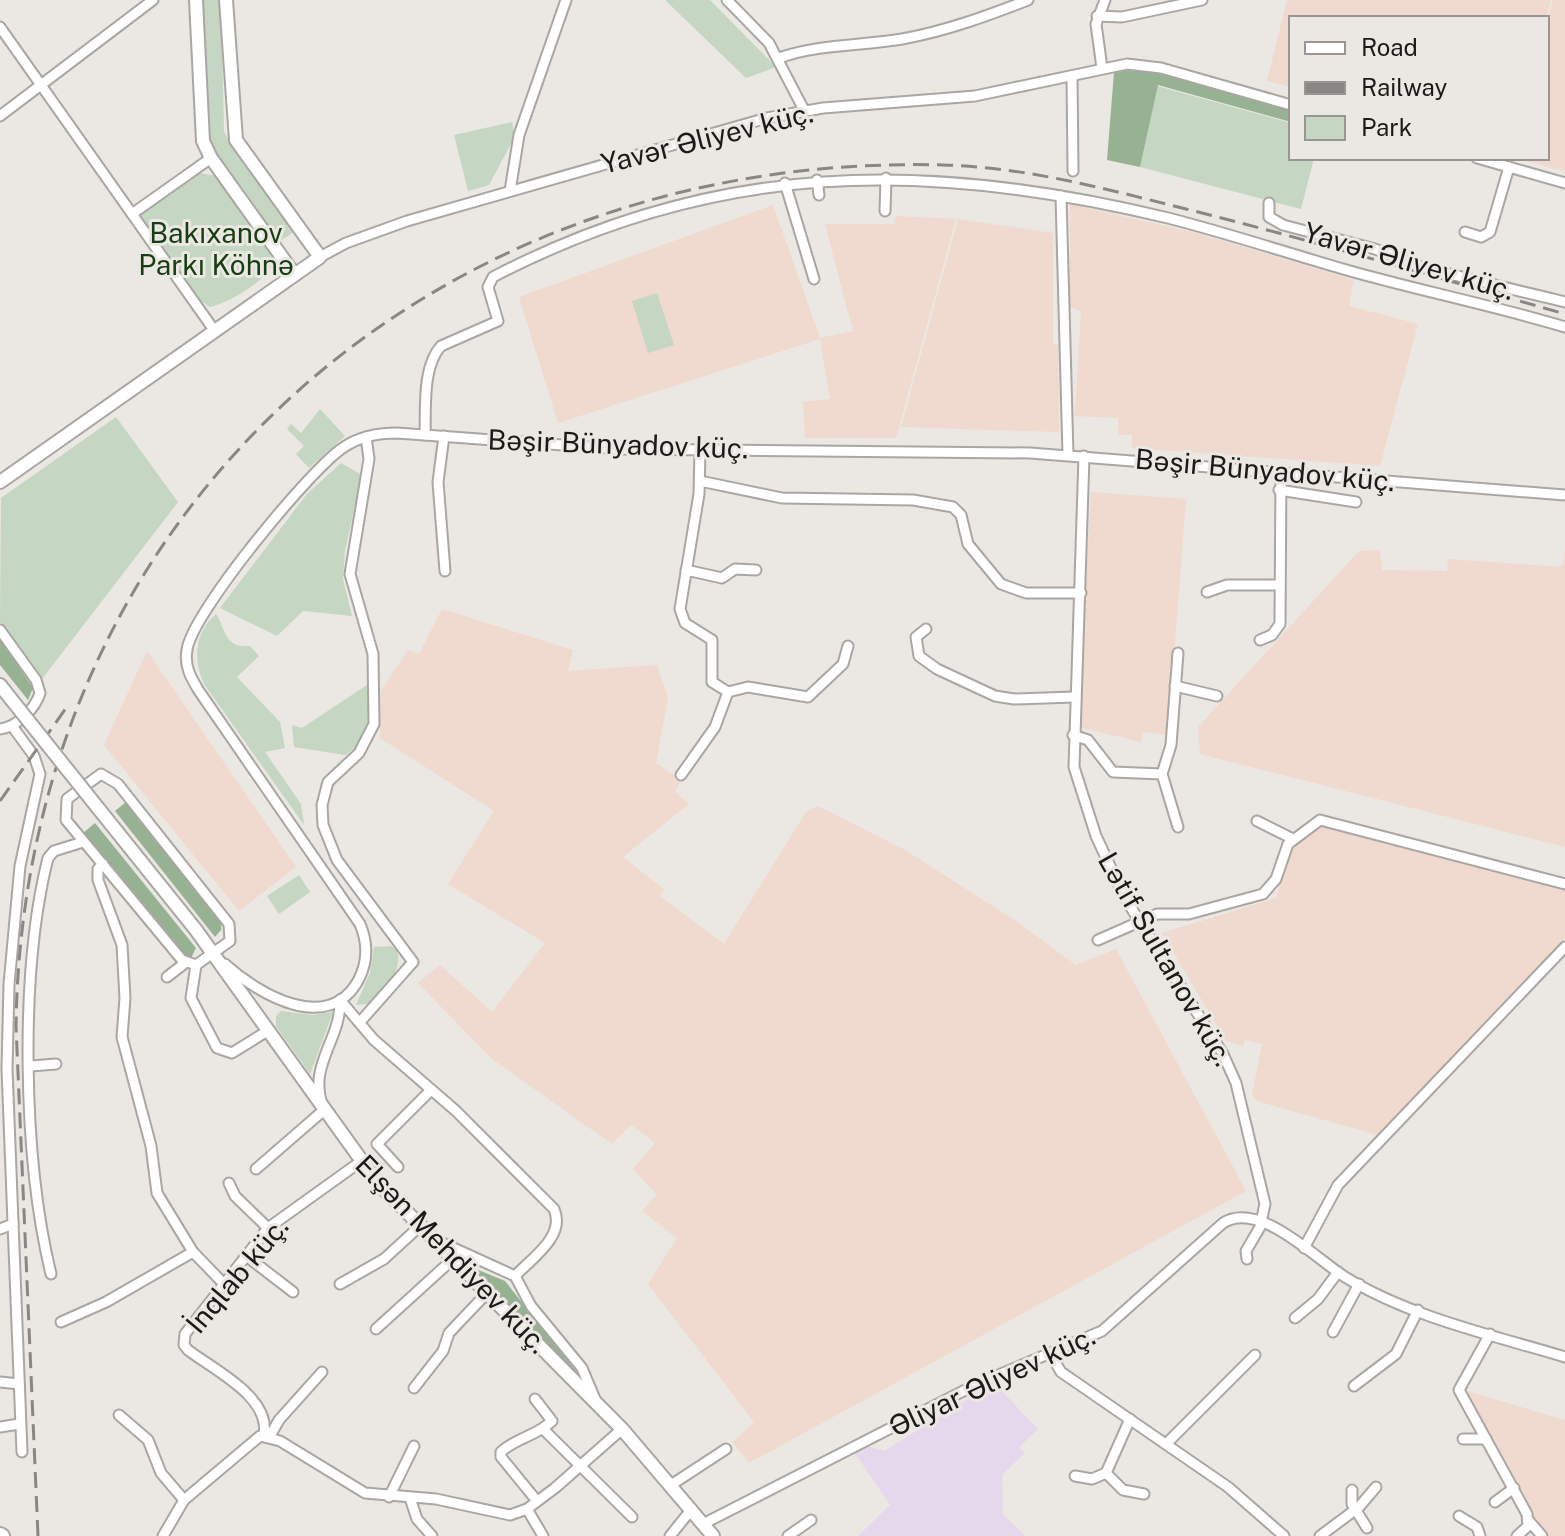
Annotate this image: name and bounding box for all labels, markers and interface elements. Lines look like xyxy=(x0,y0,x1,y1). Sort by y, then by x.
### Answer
legend xyxy=(1289,16,1549,160)
text: Road xyxy=(1361,33,1418,61)
text: Railway xyxy=(1361,73,1447,101)
street label: Yavər Əliyev küç. xyxy=(597,95,816,180)
text: Park xyxy=(1361,113,1412,141)
street label: Yavər Əliyev küç. xyxy=(1300,215,1518,306)
park label: Bakıxanov Parkı Köhnə xyxy=(138,216,294,281)
street label: Bəşir Bünyadov küç. xyxy=(487,422,749,465)
street label: Bəşir Bünyadov küç. xyxy=(1134,442,1396,497)
street label: Lətif Sultanov küç. xyxy=(1092,846,1241,1071)
street label: Elşən Mehdiyev küç. xyxy=(349,1148,555,1360)
street label: İnqlab küç. xyxy=(179,1210,295,1339)
street label: Əliyar Əliyev küç. xyxy=(884,1318,1100,1443)

